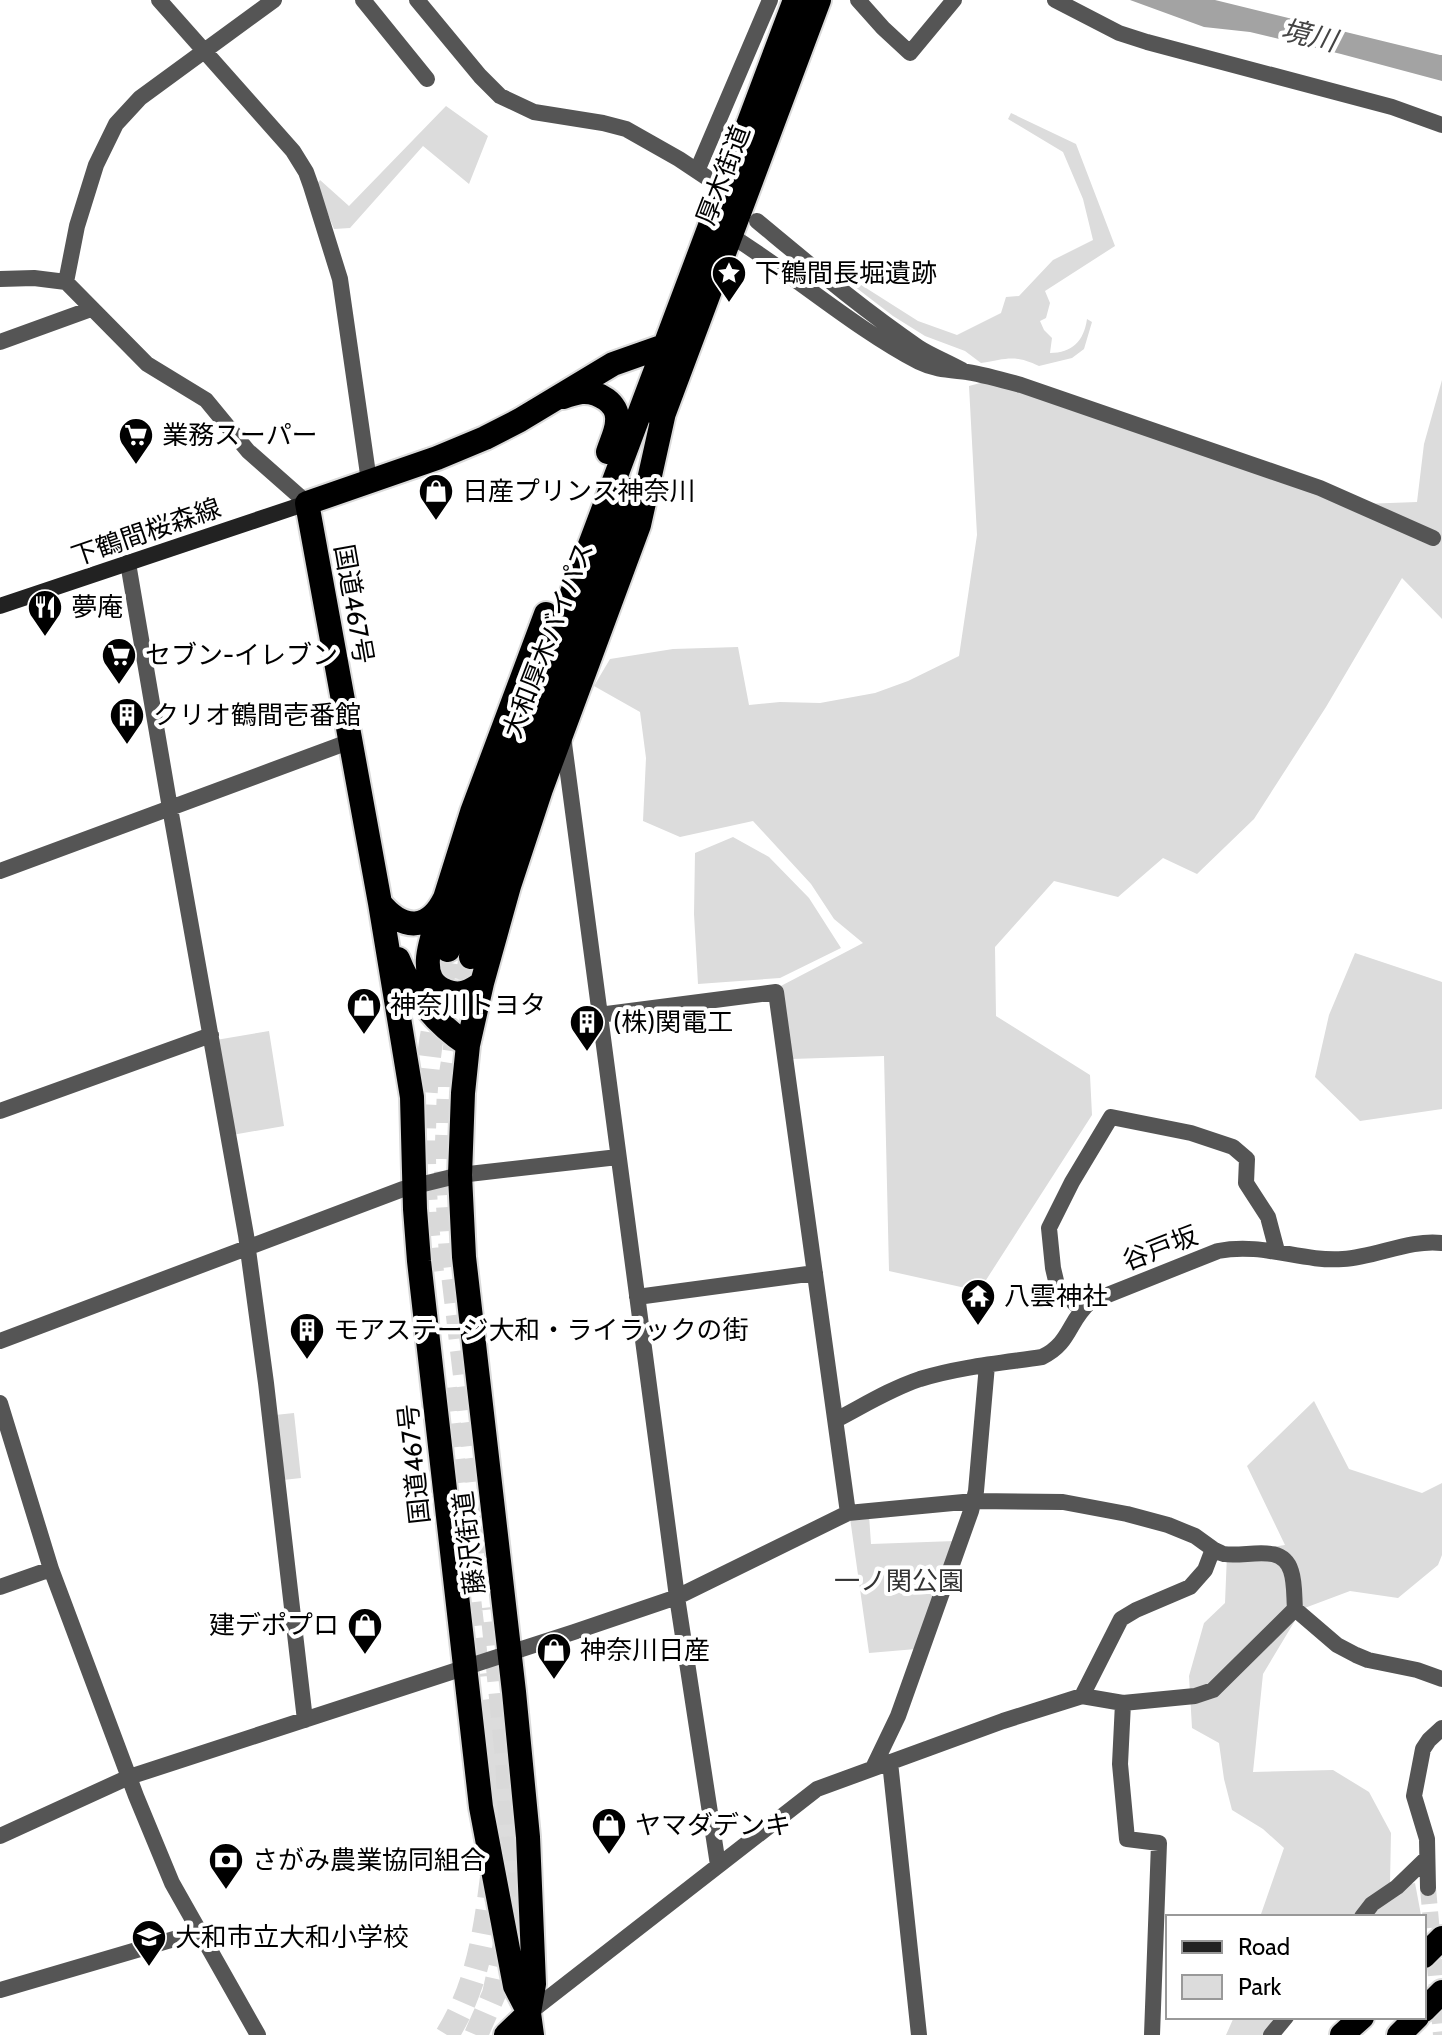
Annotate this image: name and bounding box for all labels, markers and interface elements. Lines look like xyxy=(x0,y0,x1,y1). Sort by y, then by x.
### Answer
water label: 境川 xyxy=(1278,12,1343,59)
street label: 厚木街道 xyxy=(689,121,757,229)
place icon: 下鶴間長堀遺跡 xyxy=(710,254,748,304)
place label: 下鶴間長堀遺跡 xyxy=(755,257,937,289)
supermarket icon: 業務スーパー xyxy=(117,416,155,466)
place label: 業務スーパー xyxy=(162,419,318,451)
shop icon: 日産プリンス神奈川 xyxy=(417,472,455,522)
place label: 日産プリンス神奈川 xyxy=(462,475,695,507)
street label: 下鶴間桜森線 xyxy=(67,491,225,573)
street label: 大和厚木バイパス xyxy=(496,537,600,743)
street label: 国道467号 xyxy=(328,542,380,666)
restaurant icon: 夢庵 xyxy=(26,588,64,638)
place label: 夢庵 xyxy=(71,591,123,623)
supermarket icon: セブン-イレブン xyxy=(100,636,138,686)
place label: セブン-イレブン xyxy=(145,639,338,671)
building icon: クリオ鶴間壱番館 xyxy=(108,696,146,746)
place label: クリオ鶴間壱番館 xyxy=(153,699,361,731)
shop icon: 神奈川トヨタ xyxy=(345,986,383,1036)
place label: 神奈川トヨタ xyxy=(390,989,546,1021)
building icon: (株)関電工 xyxy=(568,1003,606,1053)
place label: (株)関電工 xyxy=(613,1006,733,1038)
street label: 谷戸坂 xyxy=(1118,1219,1202,1277)
temple icon: 八雲神社 xyxy=(959,1277,997,1327)
place label: 八雲神社 xyxy=(1004,1280,1108,1312)
building icon: モアステージ大和・ライラックの街 xyxy=(288,1311,326,1361)
place label: モアステージ大和・ライラックの街 xyxy=(333,1314,748,1346)
street label: 国道467号 xyxy=(392,1402,436,1526)
street label: 藤沢街道 xyxy=(447,1489,491,1597)
park label: 一ノ関公園 xyxy=(834,1565,964,1597)
shop icon: 建デポプロ xyxy=(346,1606,384,1656)
place label: 建デポプロ xyxy=(209,1609,339,1641)
shop icon: 神奈川日産 xyxy=(535,1631,573,1681)
place label: 神奈川日産 xyxy=(580,1634,710,1666)
shop icon: ヤマダデンキ xyxy=(590,1806,628,1856)
place label: ヤマダデンキ xyxy=(635,1809,791,1841)
bank icon: さがみ農業協同組合 xyxy=(207,1841,245,1891)
place label: さがみ農業協同組合 xyxy=(252,1844,486,1876)
legend xyxy=(1166,1915,1426,2019)
school or university icon: 大和市立大和小学校 xyxy=(130,1918,168,1968)
place label: 大和市立大和小学校 xyxy=(175,1921,409,1953)
text: Road xyxy=(1238,1932,1290,1961)
text: Park xyxy=(1238,1972,1281,2001)

